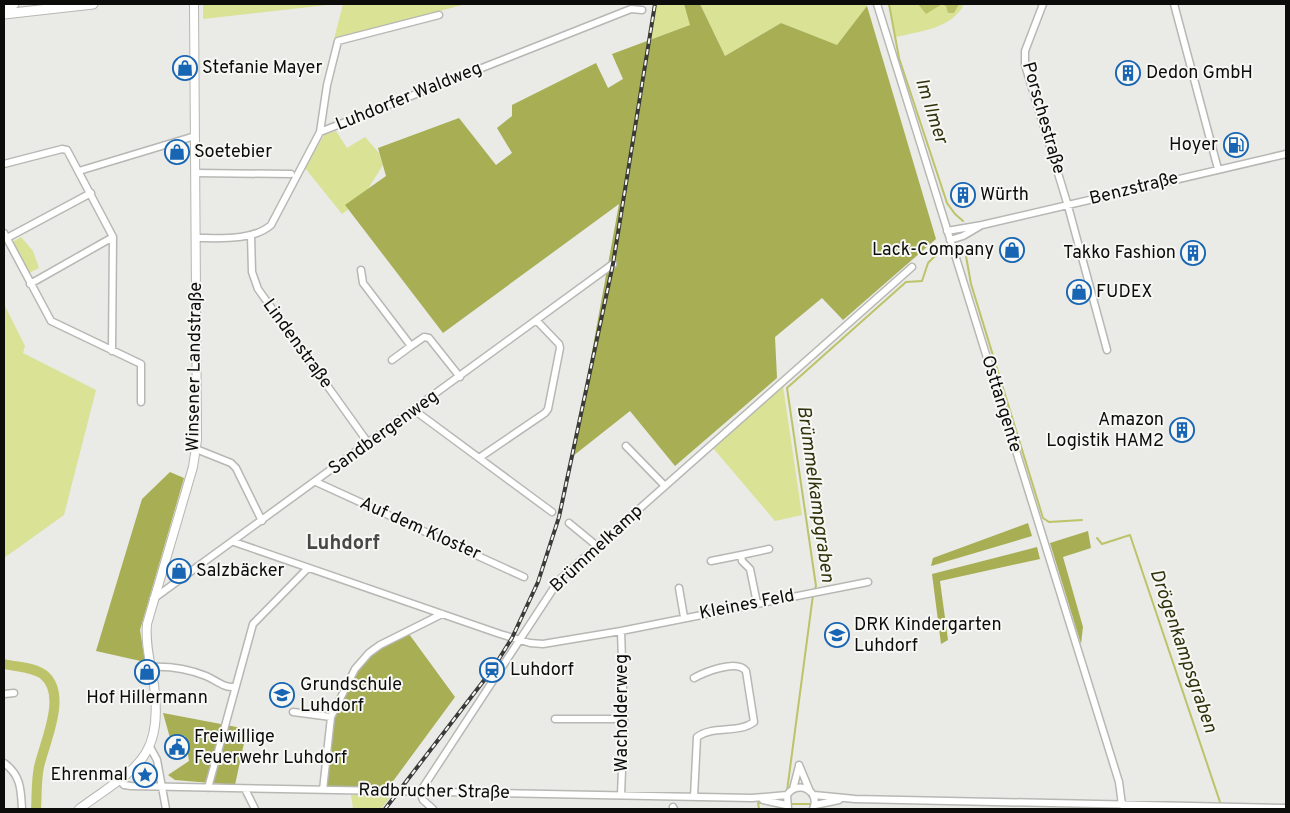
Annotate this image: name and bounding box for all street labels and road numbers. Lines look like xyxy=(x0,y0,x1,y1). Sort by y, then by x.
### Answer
street label: Luhdorfer Waldweg xyxy=(332,57,486,137)
street label: Porschestraße xyxy=(1016,59,1070,177)
street label: Benzstraße xyxy=(1087,167,1181,211)
street label: Winsener Landstraße xyxy=(182,282,208,452)
street label: Lindenstraße xyxy=(257,295,337,393)
street label: Osttangente xyxy=(975,353,1027,455)
street label: Sandbergenweg xyxy=(324,385,444,481)
street label: Auf dem Kloster xyxy=(356,492,484,566)
street label: Brümmelkamp xyxy=(546,500,648,598)
street label: Kleines Feld xyxy=(697,584,797,626)
street label: Wacholderweg xyxy=(611,654,634,772)
street label: Radbrucher Straße xyxy=(358,779,510,805)

